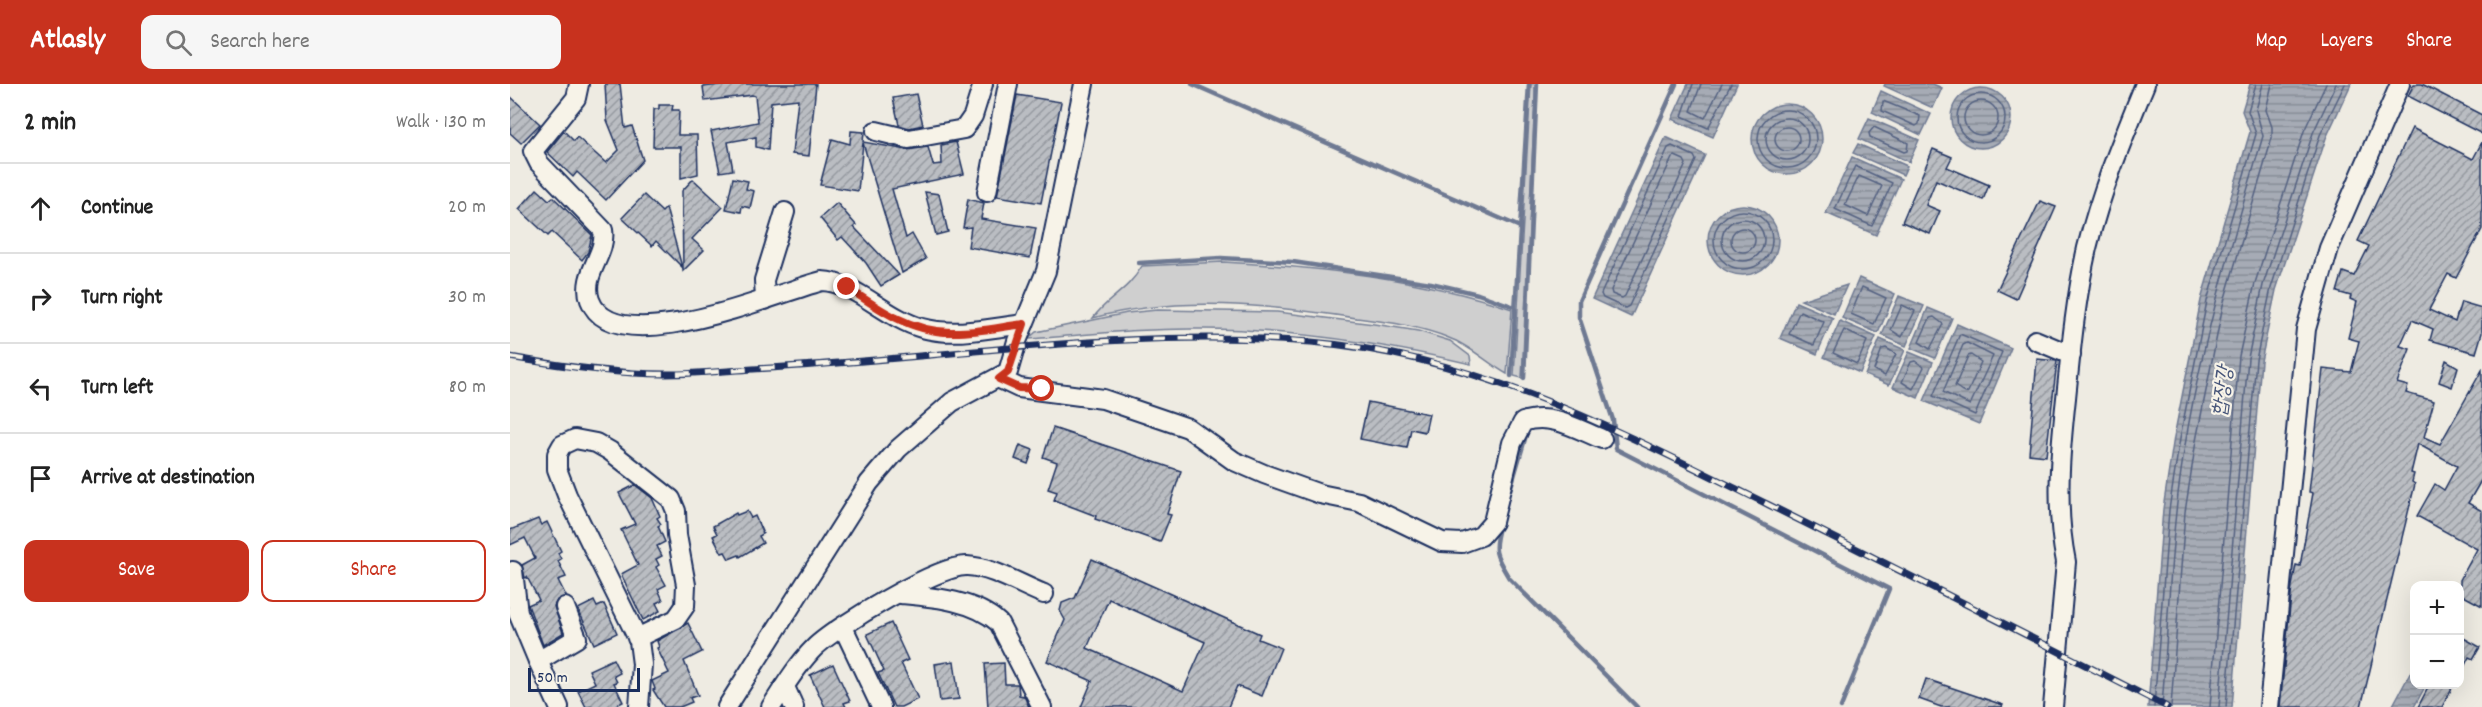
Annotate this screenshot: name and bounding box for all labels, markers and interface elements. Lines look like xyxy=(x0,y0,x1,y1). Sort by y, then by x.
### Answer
search box xyxy=(141,15,561,69)
text: Atlasly xyxy=(30,22,105,62)
icon: search xyxy=(162,26,195,59)
text: Search here xyxy=(210,27,310,58)
text: Map xyxy=(2256,27,2287,57)
text: Layers xyxy=(2320,27,2373,57)
text: Share xyxy=(2406,27,2452,57)
text: 2 min xyxy=(24,105,76,142)
text: Walk · 130 m xyxy=(396,109,486,137)
icon: ahead xyxy=(24,192,57,225)
text: Continue xyxy=(81,193,153,224)
text: 20 m xyxy=(448,194,486,222)
route end xyxy=(833,273,859,299)
icon: right xyxy=(24,282,57,315)
text: Turn right xyxy=(81,283,163,314)
text: 30 m xyxy=(448,284,486,312)
water label: 합장강 xyxy=(2206,362,2243,419)
icon: left xyxy=(24,372,57,405)
text: Turn left xyxy=(81,373,153,404)
text: 80 m xyxy=(449,374,486,402)
route start xyxy=(1028,375,1054,401)
icon: arrive xyxy=(24,462,57,495)
text: Arrive at destination xyxy=(81,463,255,494)
button: Save xyxy=(24,540,249,602)
button: Share xyxy=(261,540,486,602)
map controls xyxy=(2410,581,2464,689)
button: + xyxy=(2410,581,2464,635)
button: − xyxy=(2410,635,2464,689)
scale bar xyxy=(528,665,640,692)
text: 50 m xyxy=(537,667,568,690)

